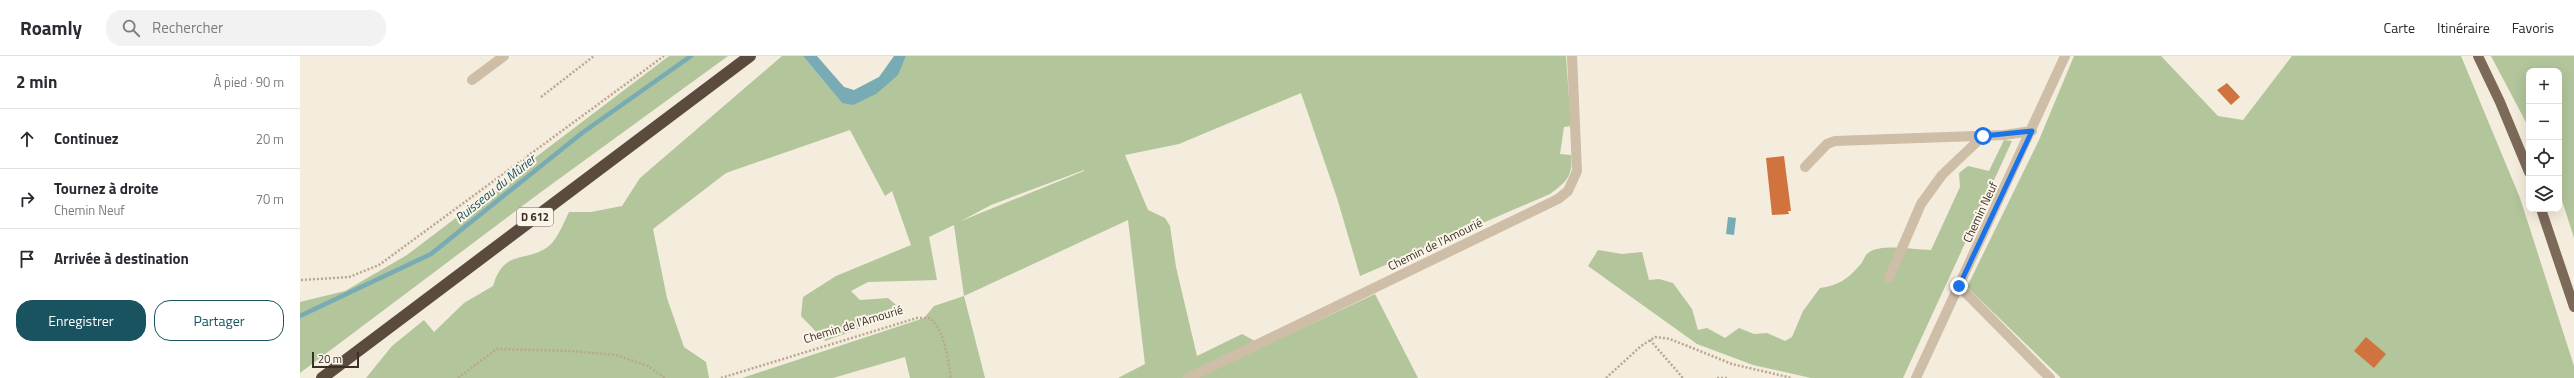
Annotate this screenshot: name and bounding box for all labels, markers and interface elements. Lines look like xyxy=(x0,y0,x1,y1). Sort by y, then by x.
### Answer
search box xyxy=(106,10,386,46)
text: Roamly xyxy=(20,13,82,42)
text: Rechercher xyxy=(152,16,223,39)
icon: search xyxy=(120,17,142,39)
text: Carte xyxy=(2384,17,2415,38)
text: Itinéraire xyxy=(2437,17,2490,38)
text: Favoris xyxy=(2512,17,2554,38)
map controls xyxy=(2526,68,2562,212)
button: + xyxy=(2526,68,2562,104)
text: 2 min xyxy=(16,69,57,95)
text: À pied · 90 m xyxy=(213,72,284,92)
button: − xyxy=(2526,104,2562,140)
text: Continuez xyxy=(54,127,119,150)
route start xyxy=(1974,127,1992,145)
icon: ahead xyxy=(16,128,38,150)
text: 20 m xyxy=(256,129,284,149)
button: locate xyxy=(2526,140,2562,176)
water label: Ruisseau du Mûrier xyxy=(450,148,541,227)
button: layers xyxy=(2526,176,2562,212)
text: Tournez à droite xyxy=(54,177,159,200)
street label: Chemin Neuf xyxy=(1958,178,2002,246)
icon: right xyxy=(16,188,38,210)
text: 70 m xyxy=(256,189,284,209)
text: Chemin Neuf xyxy=(54,200,125,220)
road number: D 612 xyxy=(517,208,553,226)
street label: Chemin de l'Amourié xyxy=(1384,213,1486,275)
text: Arrivée à destination xyxy=(54,247,189,270)
icon: arrive xyxy=(16,248,38,270)
route end xyxy=(1950,277,1968,295)
button: Enregistrer xyxy=(16,300,146,341)
button: Partager xyxy=(154,300,284,341)
street label: Chemin de l'Amourié xyxy=(801,300,905,348)
scale bar xyxy=(312,350,359,369)
text: 20 m xyxy=(318,351,342,367)

